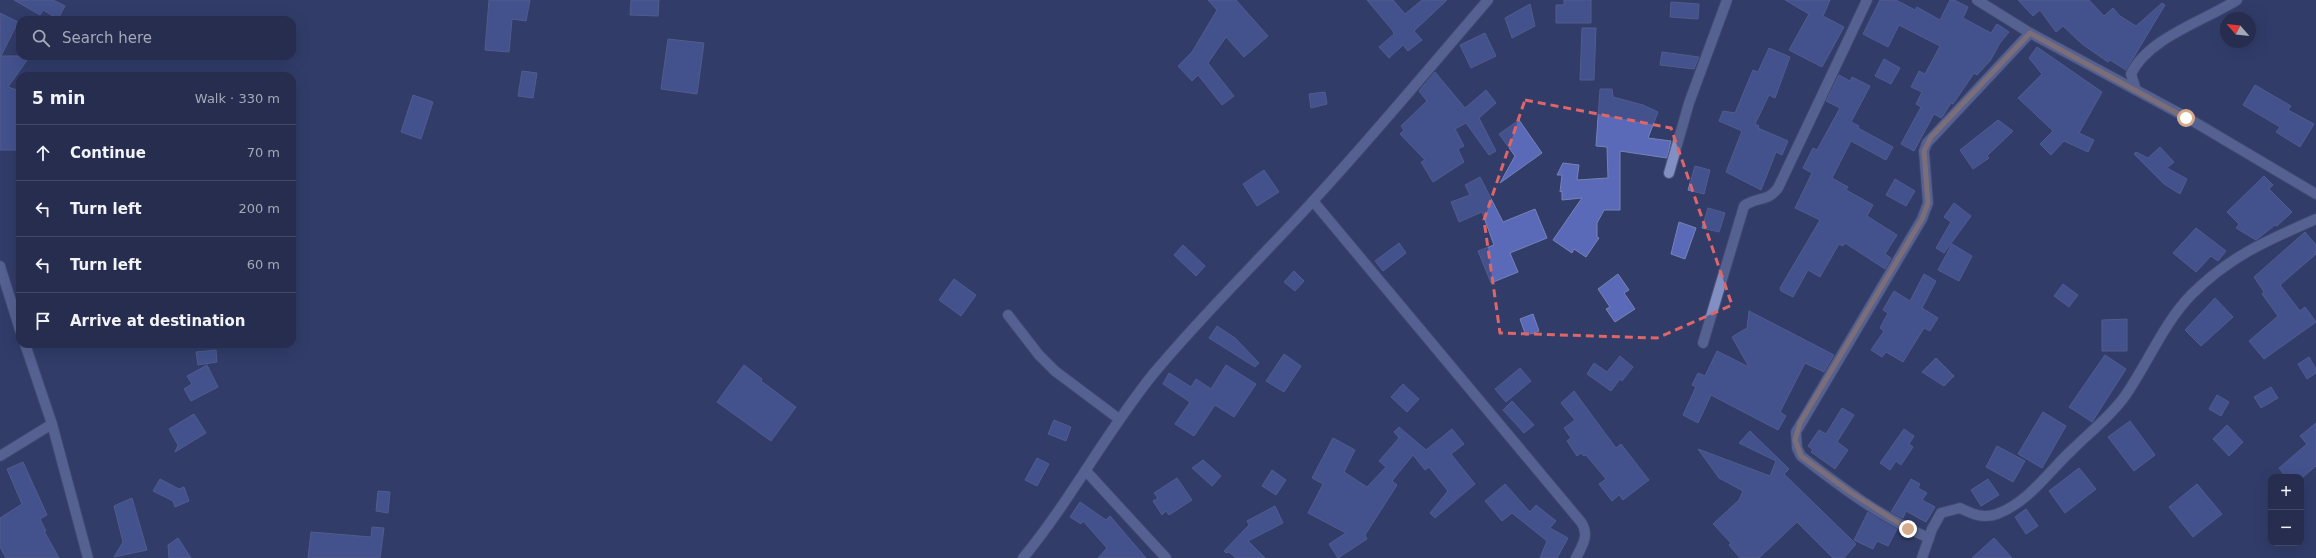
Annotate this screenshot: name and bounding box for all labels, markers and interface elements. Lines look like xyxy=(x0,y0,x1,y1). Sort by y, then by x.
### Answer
north arrow xyxy=(2220,12,2256,48)
search box xyxy=(16,16,296,60)
icon: search xyxy=(30,27,52,49)
text: Search here xyxy=(62,29,152,47)
text: 5 min xyxy=(32,88,85,108)
text: Walk · 330 m xyxy=(195,91,280,106)
route start xyxy=(2177,109,2195,127)
icon: ahead xyxy=(32,142,54,164)
text: Continue xyxy=(70,144,146,162)
text: 70 m xyxy=(247,145,280,160)
icon: left xyxy=(32,198,54,220)
text: Turn left xyxy=(70,200,142,218)
text: 200 m xyxy=(238,201,280,216)
icon: left xyxy=(32,254,54,276)
text: Turn left xyxy=(70,256,142,274)
text: 60 m xyxy=(247,257,280,272)
icon: arrive xyxy=(32,310,54,332)
text: Arrive at destination xyxy=(70,312,245,330)
map controls xyxy=(2268,474,2304,546)
button: + xyxy=(2268,474,2304,510)
button: − xyxy=(2268,510,2304,546)
route end xyxy=(1899,520,1917,538)

